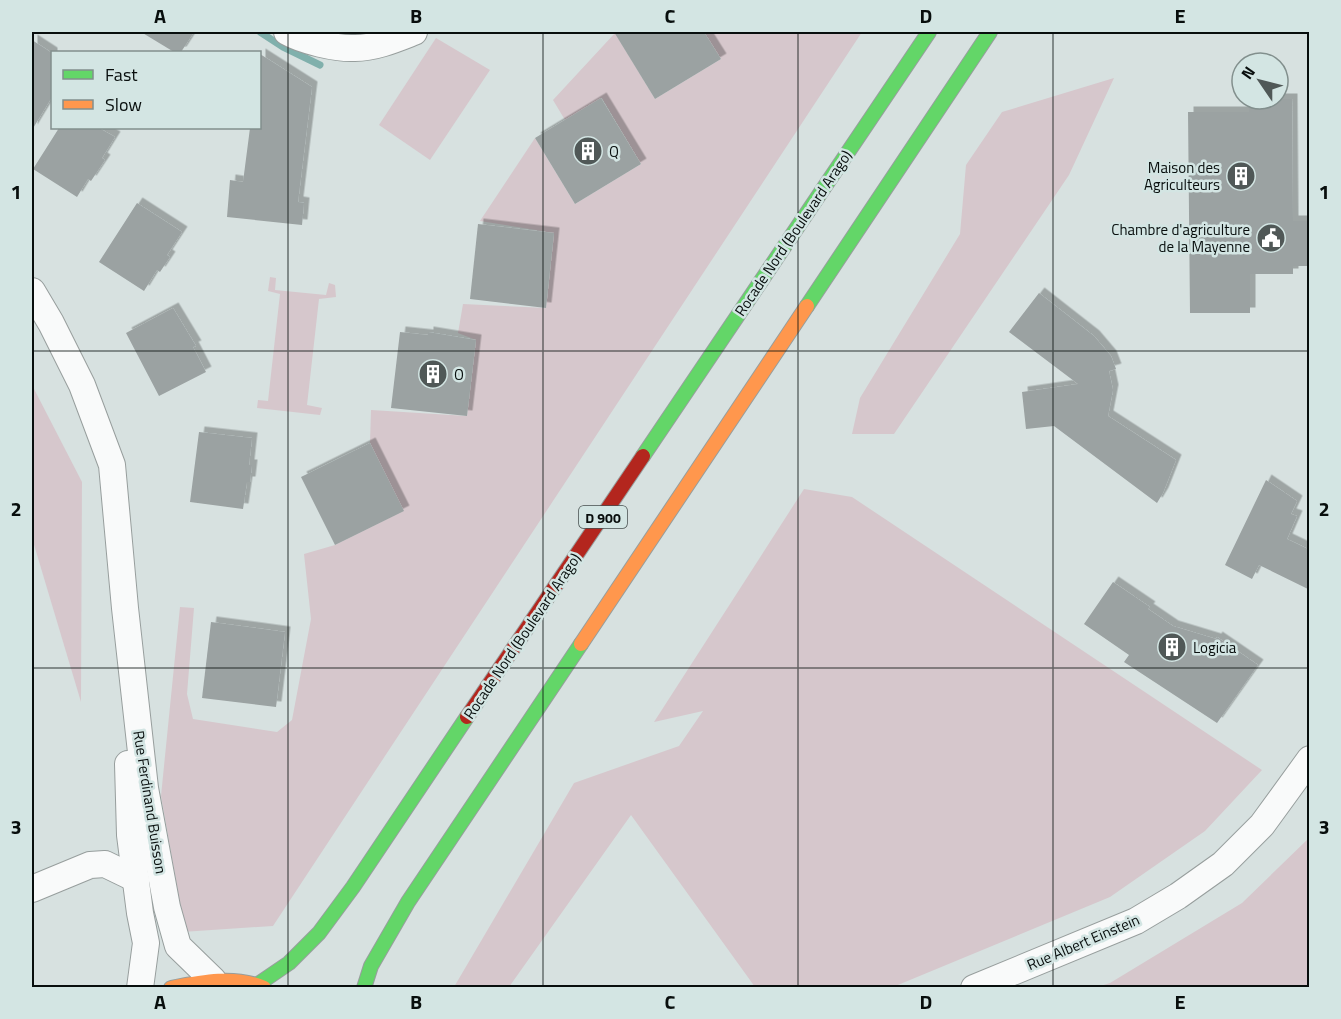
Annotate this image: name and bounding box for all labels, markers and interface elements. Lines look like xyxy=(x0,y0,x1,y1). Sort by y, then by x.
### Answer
text: A xyxy=(154,0,166,31)
text: B xyxy=(410,0,422,31)
text: C xyxy=(665,0,676,31)
text: D xyxy=(920,0,932,31)
text: E xyxy=(1174,0,1186,31)
legend xyxy=(51,51,261,129)
north arrow xyxy=(1230,51,1290,111)
text: Fast xyxy=(105,61,138,88)
text: N xyxy=(1235,61,1261,84)
text: Slow xyxy=(105,91,142,118)
building icon: Q xyxy=(572,135,604,167)
place label: Q xyxy=(609,140,619,163)
street label: Rocade Nord (Boulevard Arago) xyxy=(729,145,857,321)
place label: Maison des Agriculteurs xyxy=(1144,156,1220,196)
building icon: Maison des Agriculteurs xyxy=(1225,160,1257,192)
text: 1 xyxy=(10,176,22,207)
text: 1 xyxy=(1318,176,1330,207)
place label: Chambre d'agriculture de la Mayenne xyxy=(1111,218,1250,258)
public building icon: Chambre d'agriculture de la Mayenne xyxy=(1255,222,1287,254)
building icon: O xyxy=(417,358,449,390)
place label: O xyxy=(454,363,464,386)
text: 2 xyxy=(10,493,22,524)
text: 2 xyxy=(1318,493,1330,524)
road number: D 900 xyxy=(579,506,627,528)
street label: Rocade Nord (Boulevard Arago) xyxy=(458,548,586,724)
building icon: Logicia xyxy=(1156,631,1188,663)
place label: Logicia xyxy=(1193,636,1237,659)
street label: Rue Ferdinand Buisson xyxy=(127,729,173,875)
text: 3 xyxy=(10,811,22,842)
text: 3 xyxy=(1318,811,1330,842)
street label: Rue Albert Einstein xyxy=(1023,908,1143,976)
text: A xyxy=(154,986,166,1017)
text: B xyxy=(410,986,422,1017)
text: C xyxy=(665,986,676,1017)
text: D xyxy=(920,986,932,1017)
text: E xyxy=(1174,986,1186,1017)

